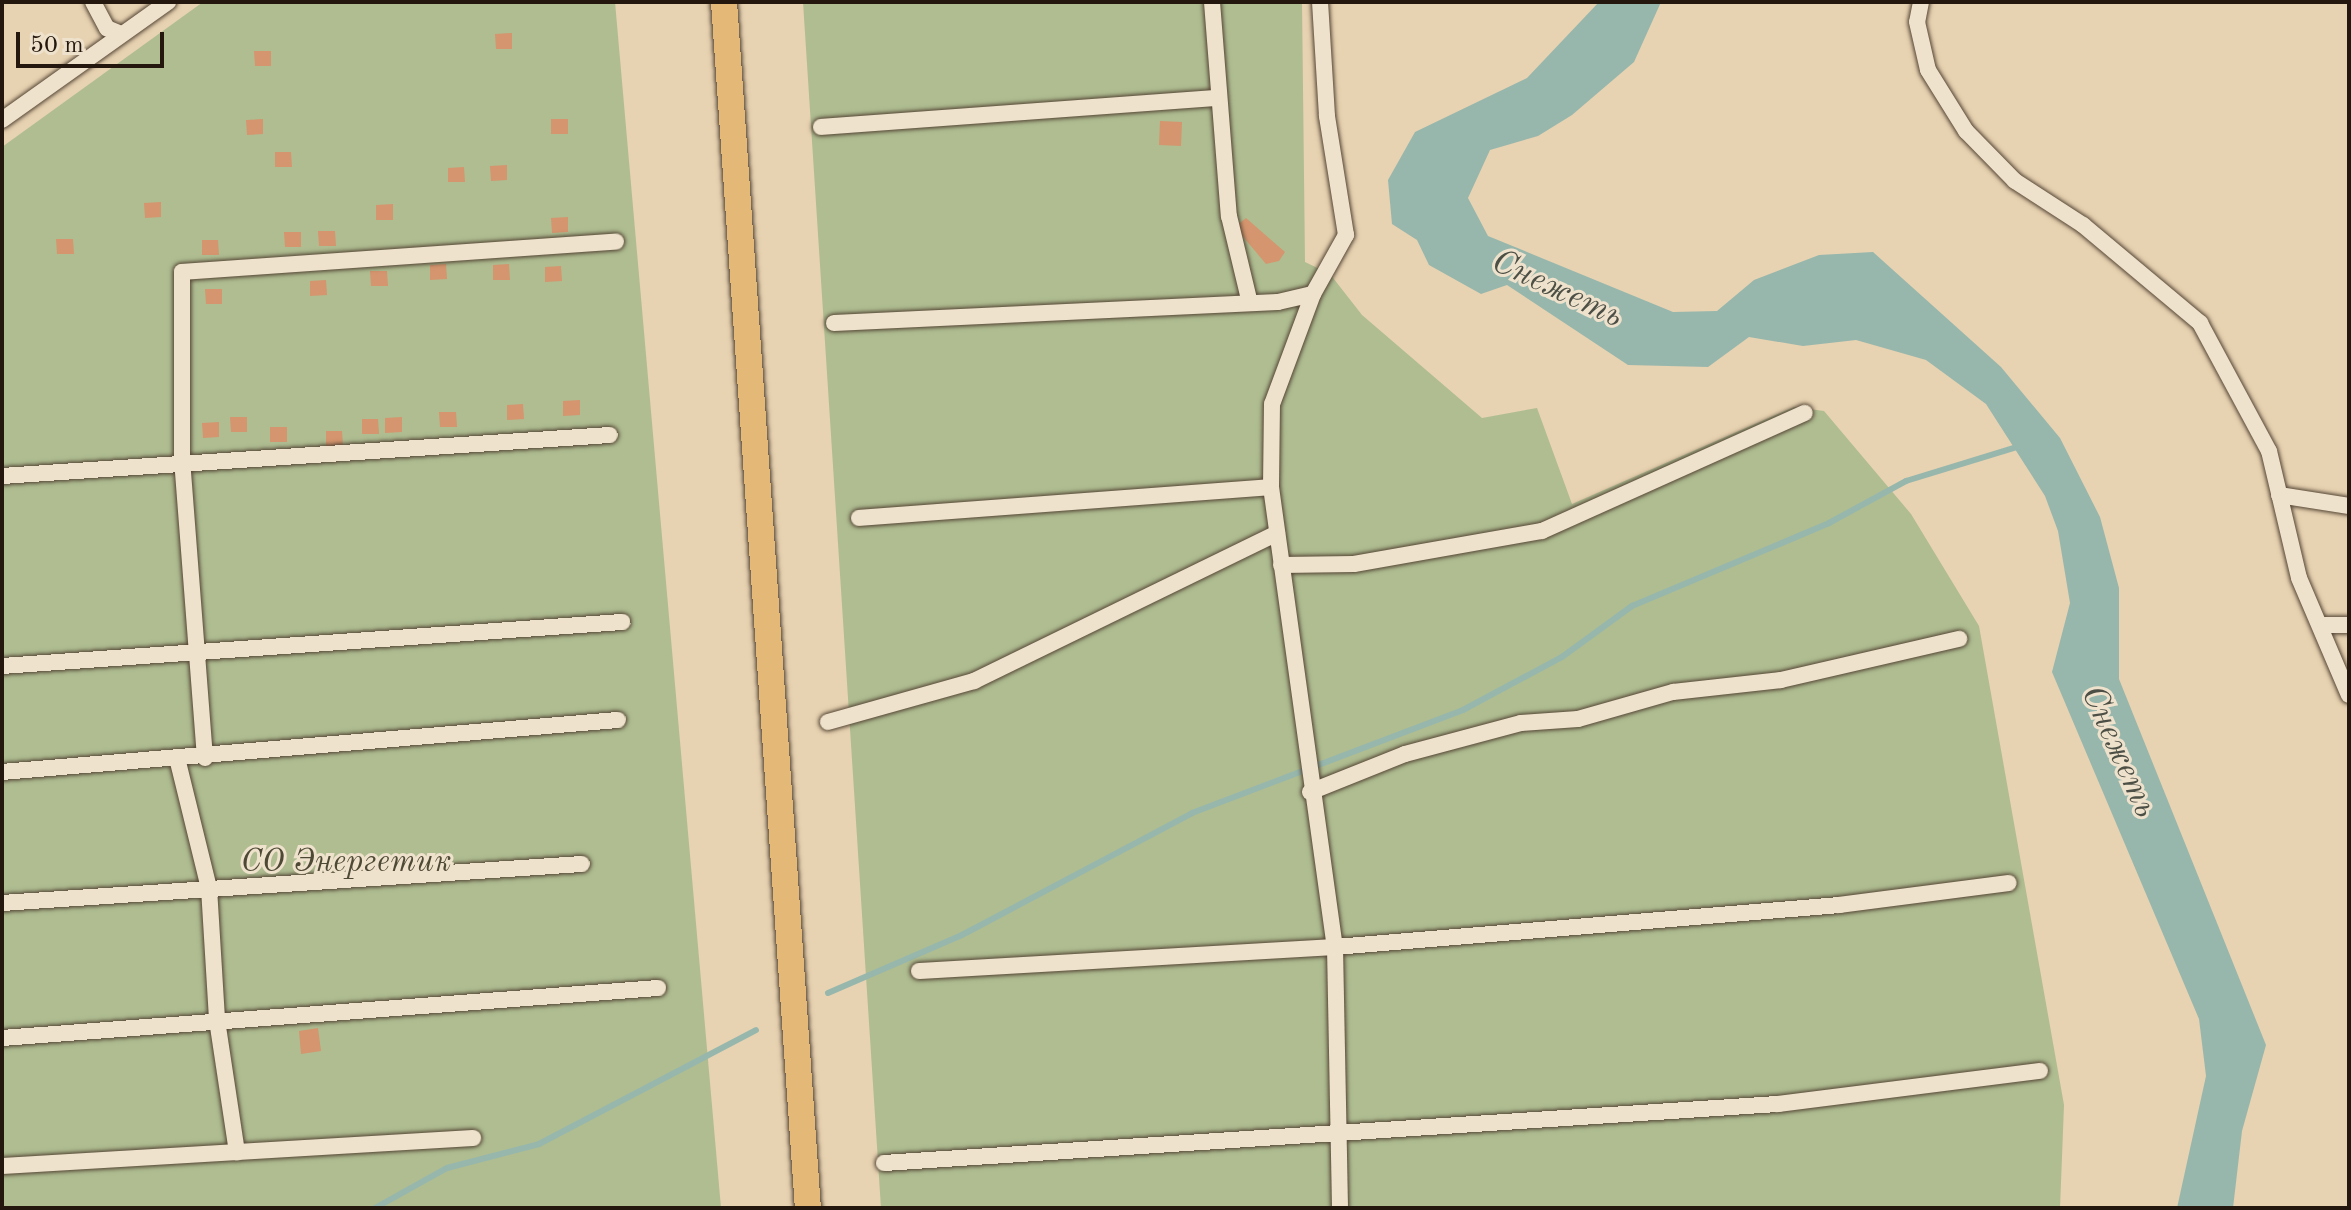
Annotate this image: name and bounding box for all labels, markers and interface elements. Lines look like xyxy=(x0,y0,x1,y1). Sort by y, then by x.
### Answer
scale bar xyxy=(20,16,168,66)
text: 50 m xyxy=(30,34,84,58)
water label: Снежеть xyxy=(1485,242,1629,338)
water label: Снежеть xyxy=(2071,679,2165,825)
park label: СО Энергетик xyxy=(240,844,452,882)

